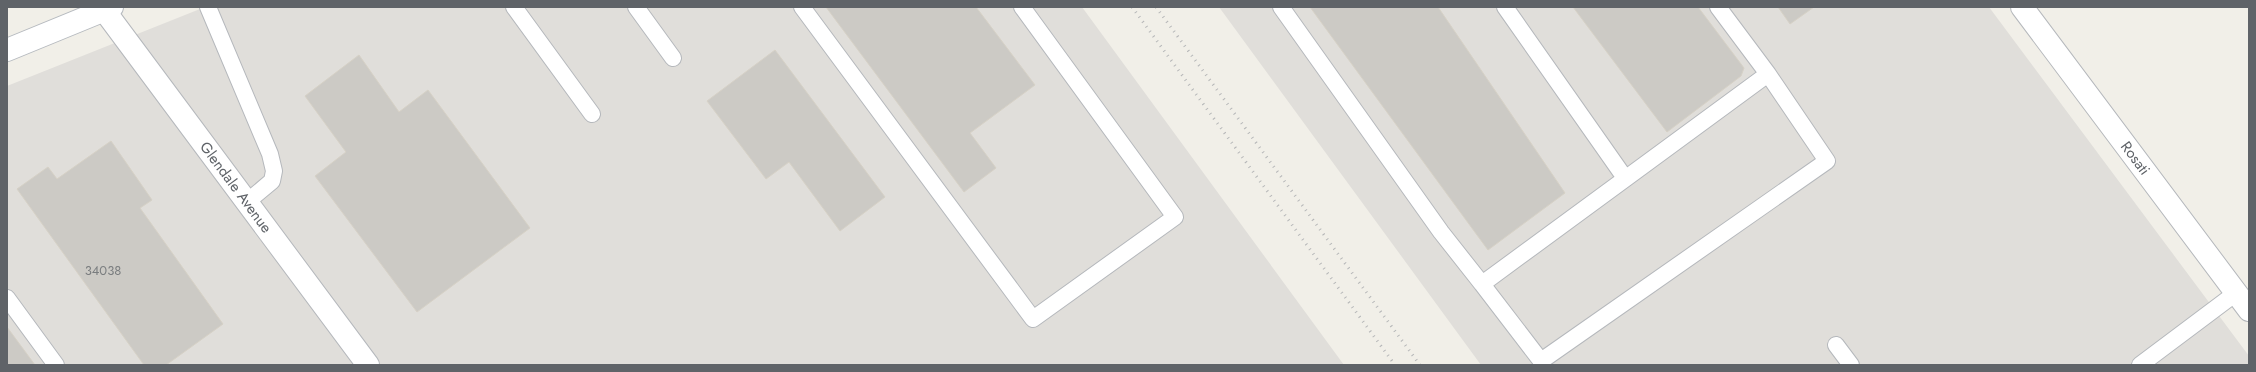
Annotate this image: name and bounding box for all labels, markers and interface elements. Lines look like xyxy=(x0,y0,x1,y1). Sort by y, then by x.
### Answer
street label: Glendale Avenue xyxy=(195,137,277,238)
street label: Rosati xyxy=(2115,137,2155,180)
house number: 34038 xyxy=(85,261,121,280)

